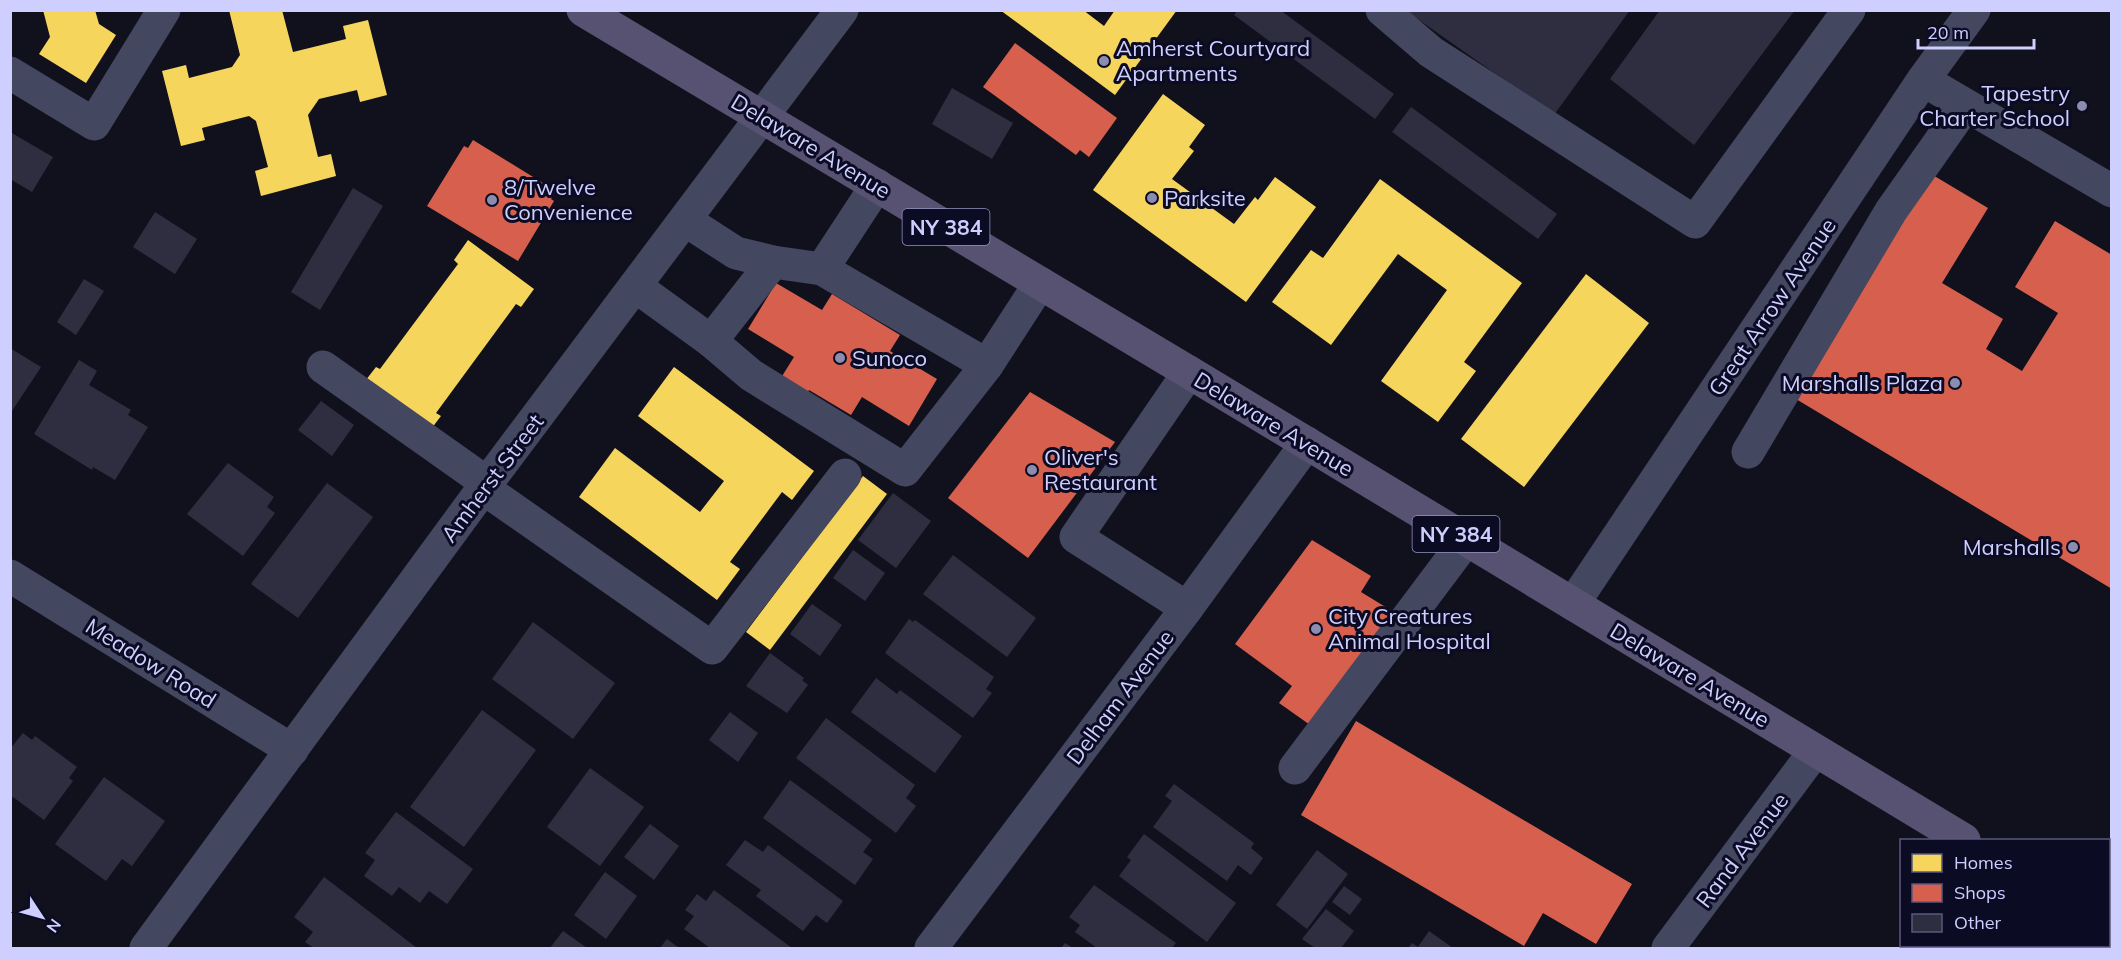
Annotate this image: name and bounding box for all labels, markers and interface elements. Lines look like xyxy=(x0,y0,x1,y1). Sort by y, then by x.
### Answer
scale bar xyxy=(1918,12,2034,50)
text: 20 m xyxy=(1927,21,1969,44)
place label: Amherst Courtyard Apartments xyxy=(1116,34,1310,87)
marker: Amherst Courtyard Apartments xyxy=(1097,54,1111,68)
place label: Tapestry Charter School xyxy=(1919,79,2070,132)
street label: Delaware Avenue xyxy=(726,87,896,205)
marker: Tapestry Charter School xyxy=(2075,99,2089,113)
place label: 8/Twelve Convenience xyxy=(504,173,633,226)
place label: Parksite xyxy=(1164,184,1246,212)
marker: Parksite xyxy=(1145,191,1159,205)
marker: 8/Twelve Convenience xyxy=(485,193,499,207)
road number: NY 384 xyxy=(902,209,990,245)
street label: Great Arrow Avenue xyxy=(1702,213,1842,401)
place label: Sunoco xyxy=(852,344,927,372)
marker: Sunoco xyxy=(833,351,847,365)
street label: Delaware Avenue xyxy=(1189,365,1359,483)
place label: Marshalls Plaza xyxy=(1782,369,1943,397)
marker: Marshalls Plaza xyxy=(1948,376,1962,390)
street label: Amherst Street xyxy=(435,408,549,548)
place label: Oliver's Restaurant xyxy=(1044,443,1157,496)
marker: Oliver's Restaurant xyxy=(1025,463,1039,477)
road number: NY 384 xyxy=(1412,516,1500,552)
place label: Marshalls xyxy=(1963,533,2061,561)
marker: Marshalls xyxy=(2066,540,2080,554)
place label: City Creatures Animal Hospital xyxy=(1328,602,1491,655)
street label: Meadow Road xyxy=(81,612,221,714)
street label: Delaware Avenue xyxy=(1605,616,1775,734)
marker: City Creatures Animal Hospital xyxy=(1309,622,1323,636)
street label: Delham Avenue xyxy=(1060,624,1180,770)
street label: Rand Avenue xyxy=(1690,787,1794,913)
legend xyxy=(1900,839,2110,947)
text: Homes xyxy=(1954,851,2013,874)
text: Shops xyxy=(1954,881,2006,904)
north arrow xyxy=(12,887,72,947)
text: Other xyxy=(1954,911,2002,934)
text: N xyxy=(42,915,66,937)

